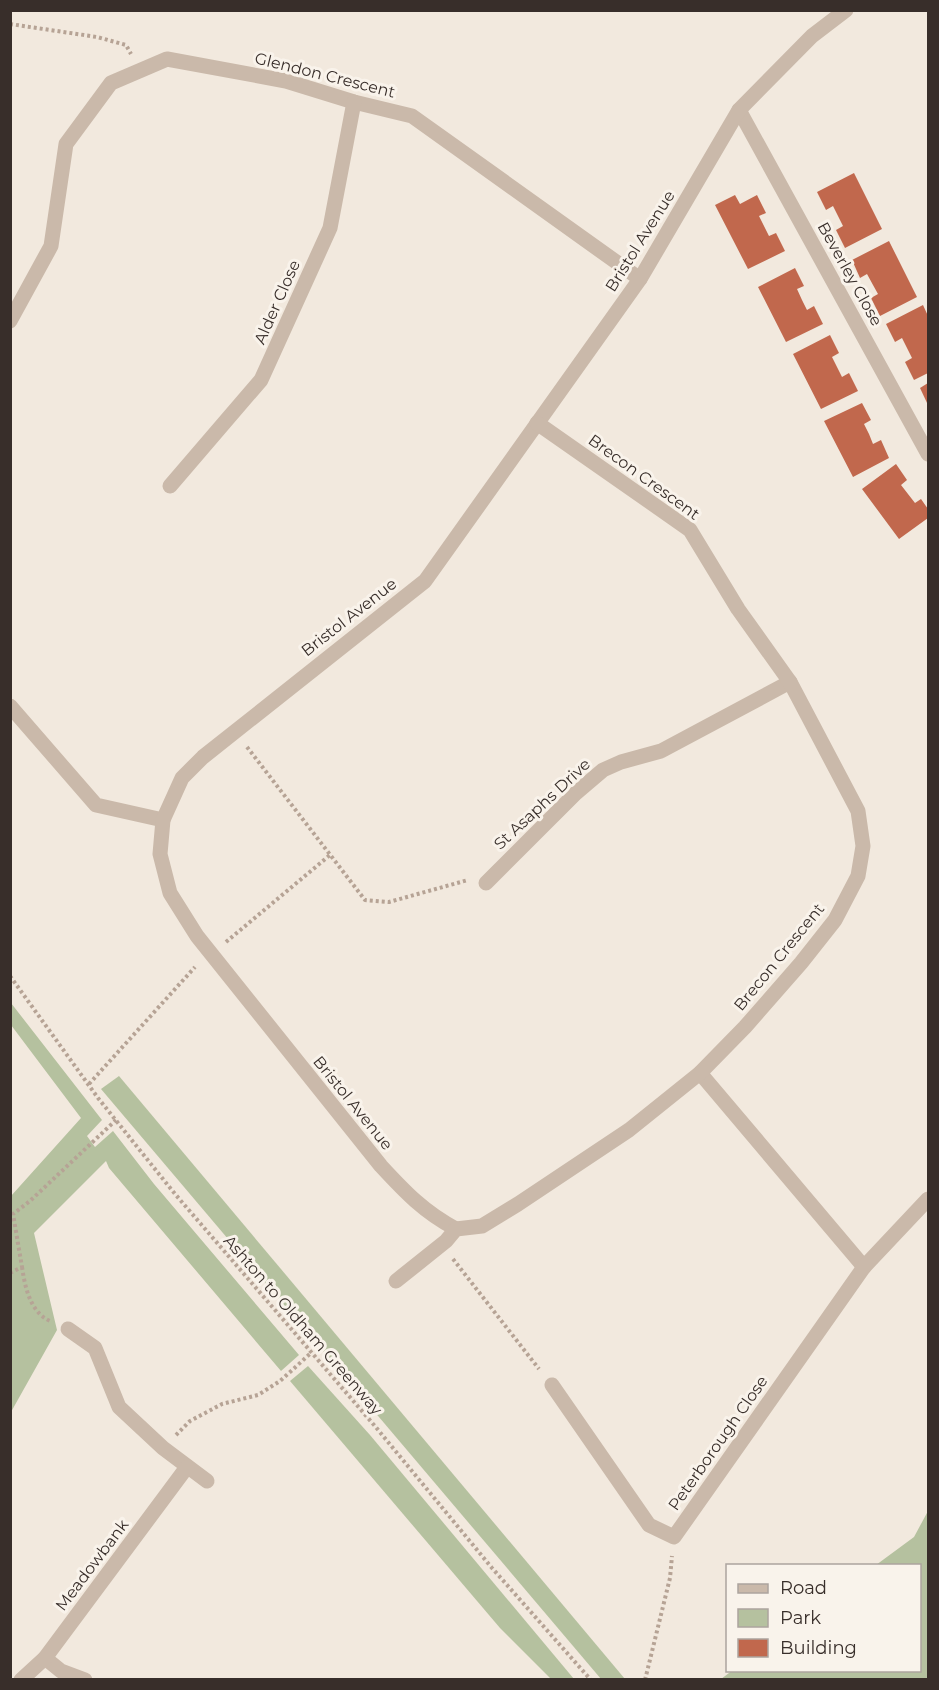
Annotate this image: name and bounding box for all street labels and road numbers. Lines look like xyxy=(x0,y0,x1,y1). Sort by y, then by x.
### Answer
street label: Glendon Crescent xyxy=(253,48,398,102)
street label: Bristol Avenue xyxy=(601,187,679,295)
street label: Beverley Close xyxy=(814,219,886,329)
street label: Alder Close xyxy=(250,257,304,347)
street label: Brecon Crescent xyxy=(585,430,704,524)
street label: Bristol Avenue xyxy=(298,574,400,660)
street label: St Asaphs Drive xyxy=(490,755,594,853)
street label: Brecon Crescent xyxy=(730,899,828,1015)
street label: Bristol Avenue xyxy=(309,1052,397,1154)
street label: Ashton to Oldham Greenway xyxy=(220,1231,386,1419)
street label: Peterborough Close xyxy=(664,1372,772,1514)
street label: Meadowbank xyxy=(51,1515,133,1614)

